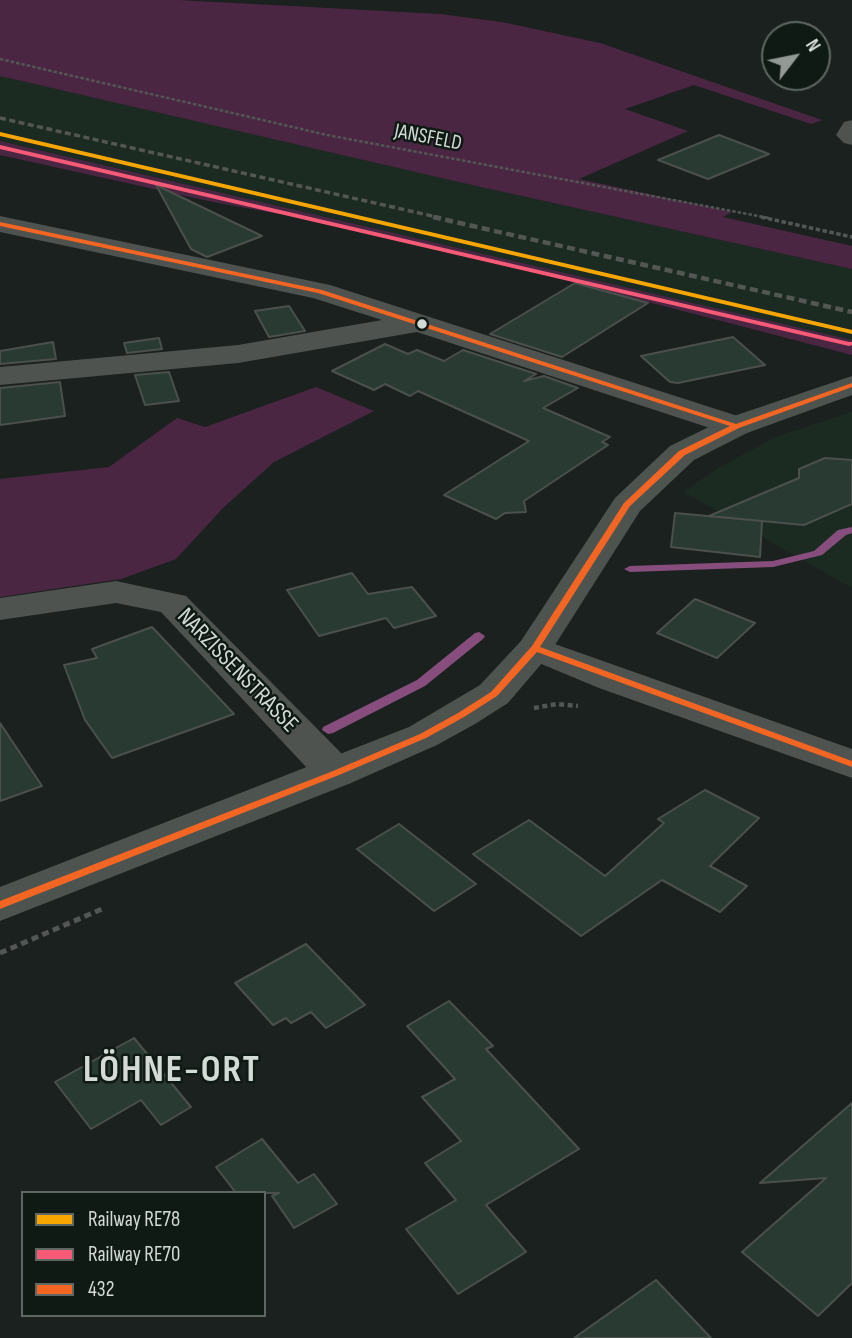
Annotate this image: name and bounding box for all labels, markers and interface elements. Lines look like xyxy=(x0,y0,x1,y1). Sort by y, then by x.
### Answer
north arrow xyxy=(761,21,831,91)
text: N xyxy=(800,35,825,56)
street label: JANSFELD xyxy=(392,119,464,157)
unlabelled marker xyxy=(415,317,429,331)
street label: NARZISSENSTRASSE xyxy=(170,603,304,739)
district label: LÖHNE-ORT xyxy=(84,1048,260,1094)
legend xyxy=(21,1191,266,1317)
text: Railway RE78 xyxy=(88,1207,180,1232)
text: Railway RE70 xyxy=(88,1242,180,1267)
text: 432 xyxy=(88,1277,114,1302)

